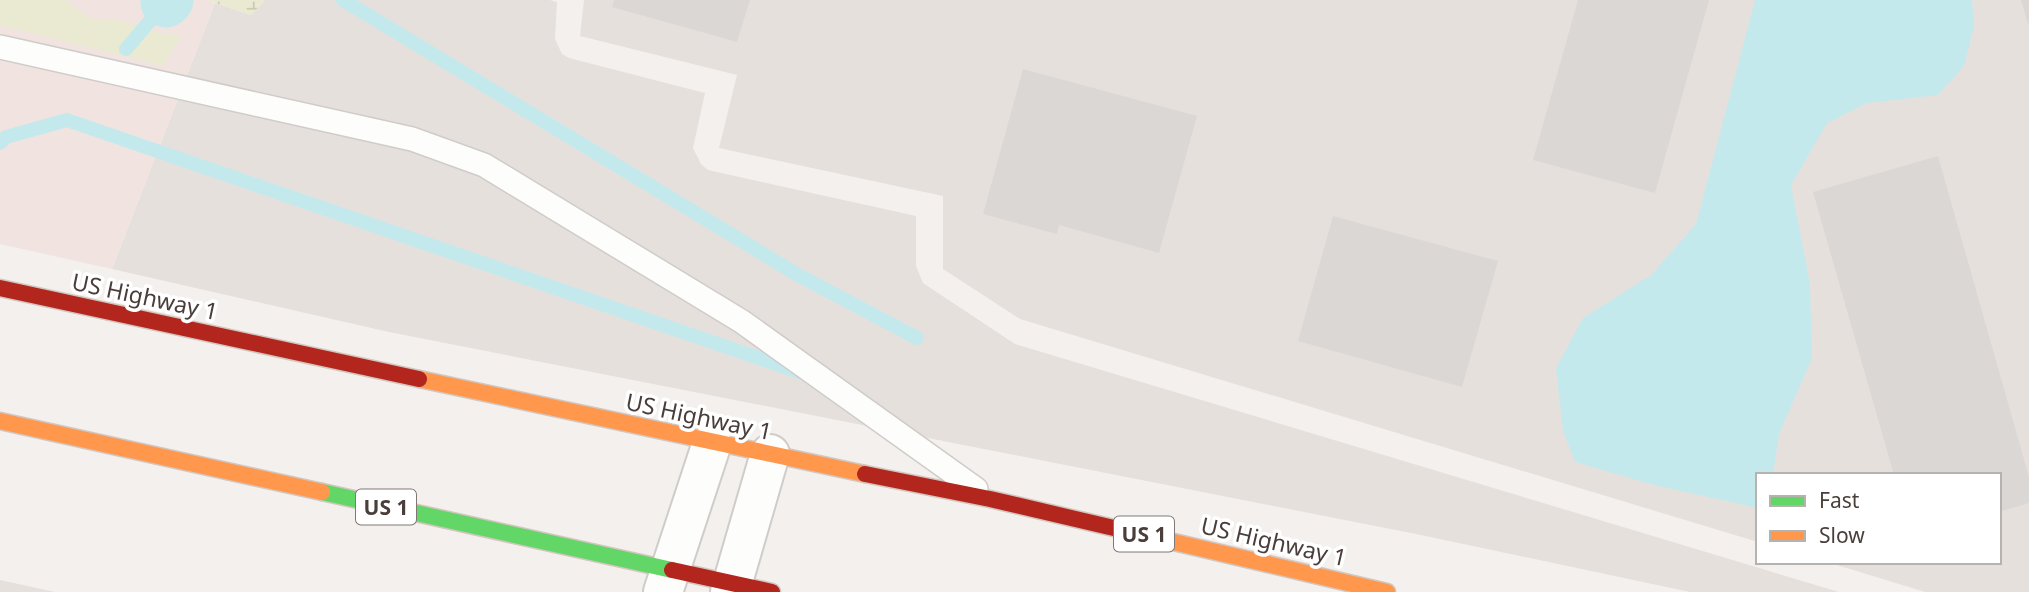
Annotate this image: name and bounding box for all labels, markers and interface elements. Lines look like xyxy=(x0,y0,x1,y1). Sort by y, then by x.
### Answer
street label: US Highway 1 xyxy=(69,265,221,327)
street label: US Highway 1 xyxy=(623,385,775,447)
legend xyxy=(1756,473,2001,564)
text: Fast xyxy=(1819,486,1860,514)
road number: US 1 xyxy=(356,490,416,524)
street label: US Highway 1 xyxy=(1198,509,1350,573)
road number: US 1 xyxy=(1114,516,1174,552)
text: Slow xyxy=(1819,521,1865,549)

